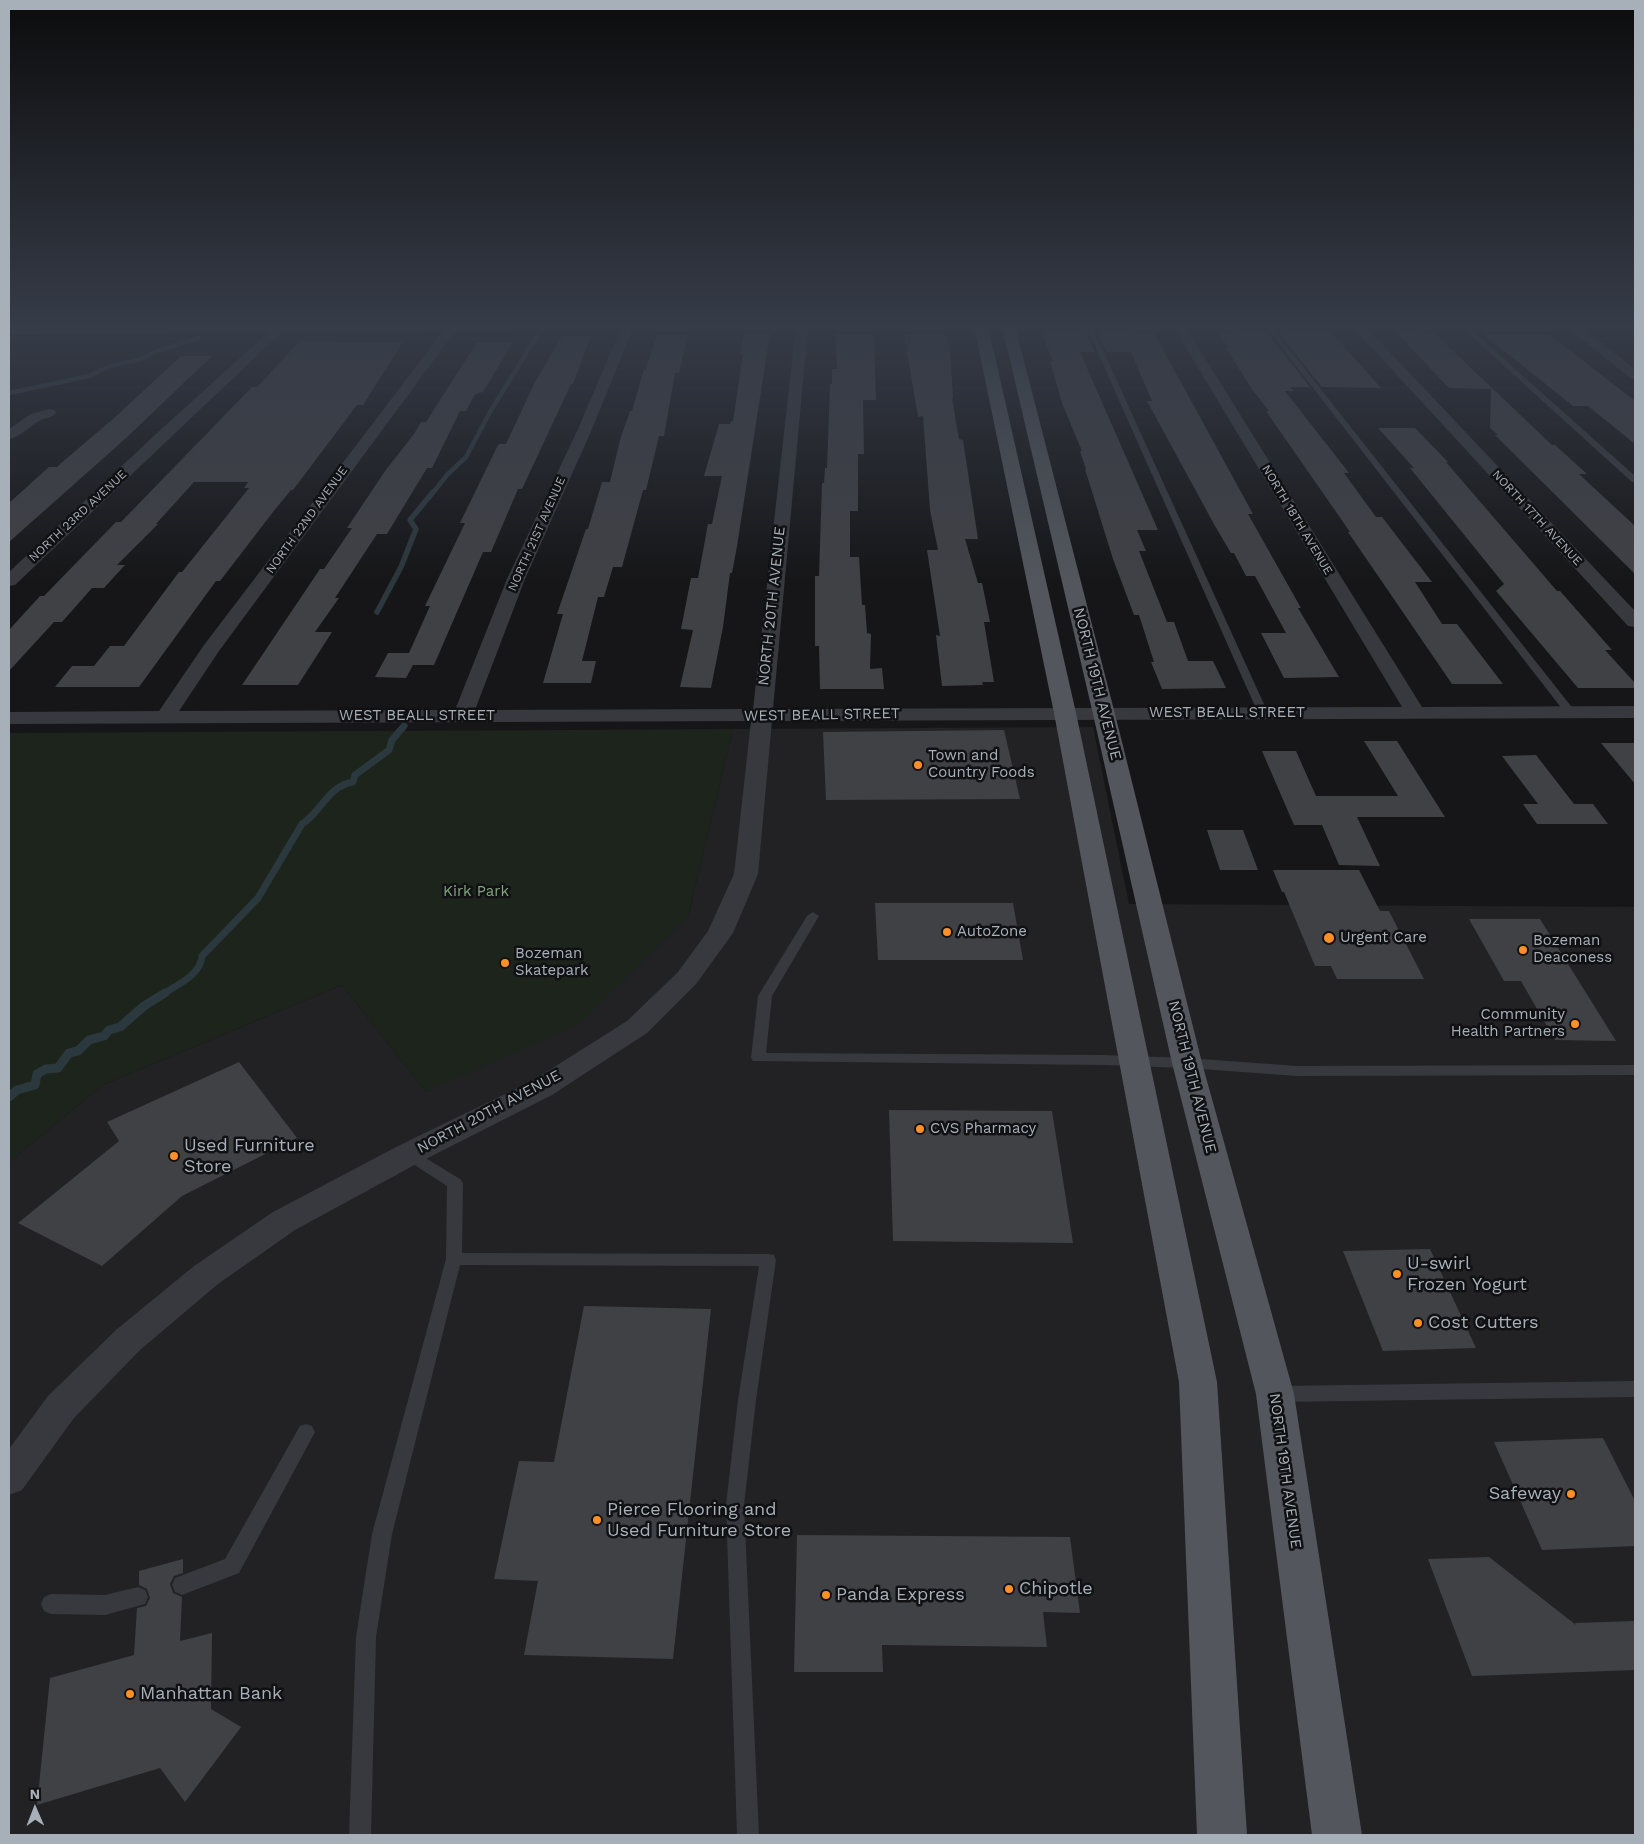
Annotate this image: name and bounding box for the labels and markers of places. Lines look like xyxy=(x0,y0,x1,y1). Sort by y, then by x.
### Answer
place label: Town and Country Foods xyxy=(928,747,1035,782)
marker: Town and Country Foods xyxy=(912,759,924,771)
place label: AutoZone xyxy=(957,923,1027,941)
marker: AutoZone xyxy=(941,926,953,938)
place label: Urgent Care xyxy=(1340,929,1427,947)
marker: Urgent Care xyxy=(1322,931,1336,945)
place label: Bozeman Deaconess xyxy=(1533,932,1612,967)
marker: Bozeman Deaconess xyxy=(1517,944,1529,956)
place label: Bozeman Skatepark xyxy=(515,945,589,980)
marker: Bozeman Skatepark xyxy=(499,957,511,969)
place label: Community Health Partners xyxy=(1451,1006,1565,1041)
marker: Community Health Partners xyxy=(1569,1018,1581,1030)
place label: CVS Pharmacy xyxy=(930,1120,1036,1138)
marker: CVS Pharmacy xyxy=(914,1123,926,1135)
place label: Used Furniture Store xyxy=(184,1135,315,1178)
marker: Used Furniture Store xyxy=(168,1150,180,1162)
place label: U-swirl Frozen Yogurt xyxy=(1407,1253,1527,1296)
marker: U-swirl Frozen Yogurt xyxy=(1391,1268,1403,1280)
place label: Cost Cutters xyxy=(1428,1312,1539,1334)
marker: Cost Cutters xyxy=(1412,1317,1424,1329)
place label: Safeway xyxy=(1489,1483,1561,1505)
marker: Safeway xyxy=(1565,1488,1577,1500)
place label: Pierce Flooring and Used Furniture Store xyxy=(607,1499,791,1542)
marker: Pierce Flooring and Used Furniture Store xyxy=(591,1514,603,1526)
place label: Chipotle xyxy=(1019,1578,1093,1600)
marker: Chipotle xyxy=(1003,1583,1015,1595)
place label: Panda Express xyxy=(836,1584,965,1606)
marker: Panda Express xyxy=(820,1589,832,1601)
place label: Manhattan Bank xyxy=(140,1683,282,1705)
marker: Manhattan Bank xyxy=(124,1688,136,1700)

